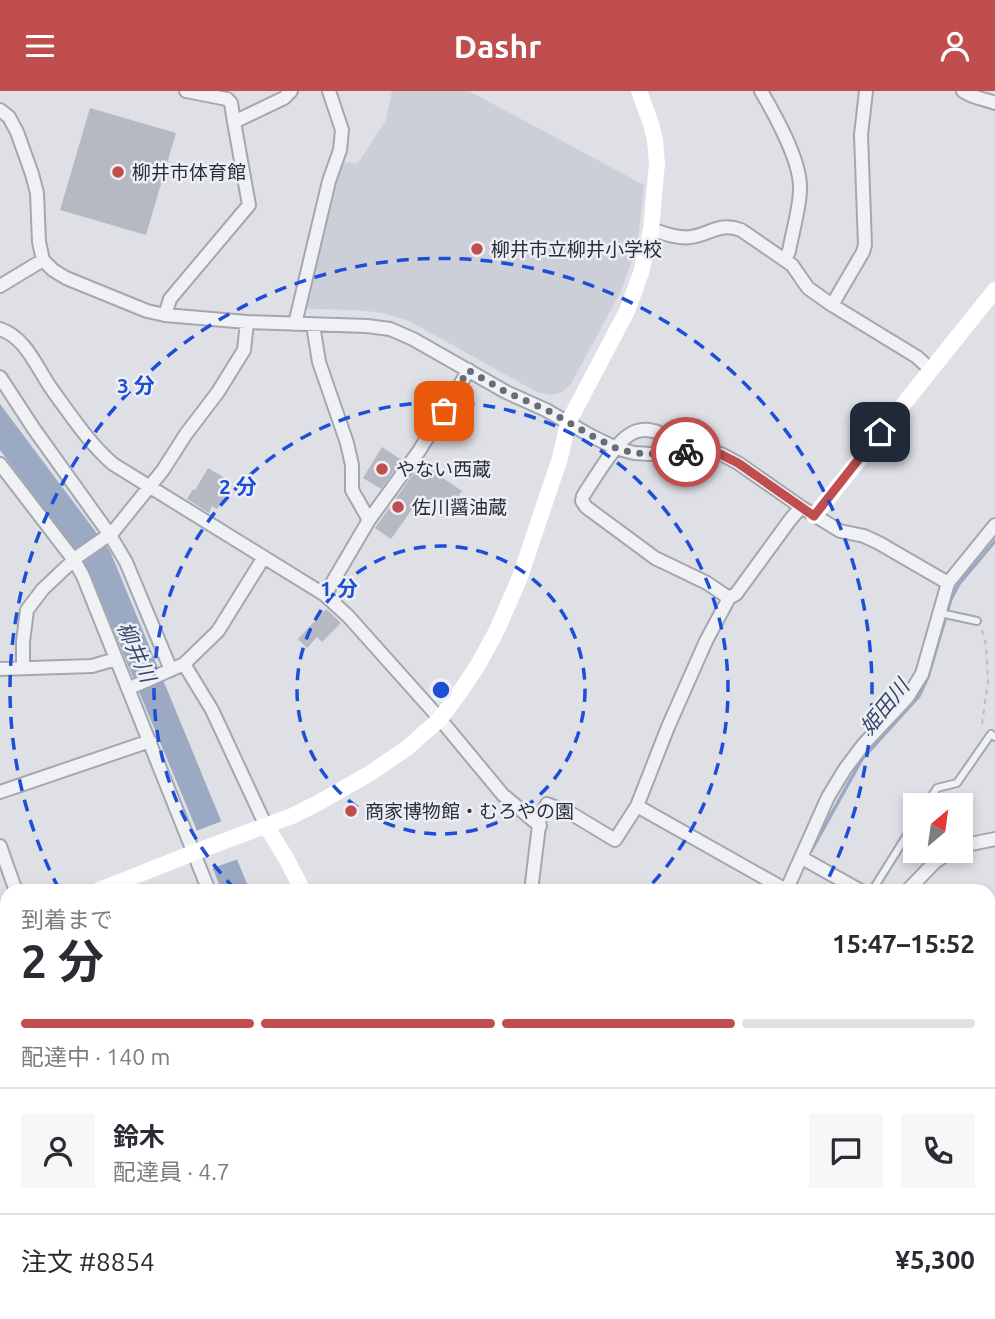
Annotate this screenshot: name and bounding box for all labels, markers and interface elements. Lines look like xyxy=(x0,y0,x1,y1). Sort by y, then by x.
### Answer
icon: menu xyxy=(21,27,59,65)
icon: person xyxy=(936,27,974,65)
text: Dashr xyxy=(454,28,541,64)
place label: 柳井市体育館 xyxy=(132,161,246,183)
marker: 柳井市体育館 xyxy=(110,164,126,180)
place label: 柳井市立柳井小学校 xyxy=(491,238,662,260)
marker: 柳井市立柳井小学校 xyxy=(469,241,485,257)
text: 3 分 xyxy=(117,373,155,397)
pin xyxy=(414,381,474,441)
icon: bag xyxy=(425,392,463,430)
pin xyxy=(850,402,910,462)
icon: home xyxy=(861,413,899,451)
courier xyxy=(651,417,721,487)
icon: bike xyxy=(667,433,705,471)
place label: やない西蔵 xyxy=(396,458,491,480)
marker: やない西蔵 xyxy=(374,461,390,477)
text: 2 分 xyxy=(219,474,257,498)
place label: 佐川醤油蔵 xyxy=(412,496,507,518)
marker: 佐川醤油蔵 xyxy=(390,499,406,515)
text: 1 分 xyxy=(320,576,358,600)
water label: 柳井川 xyxy=(113,618,162,687)
water label: 姫田川 xyxy=(855,673,915,738)
centre of rings xyxy=(429,678,453,702)
north arrow xyxy=(903,793,973,863)
map controls xyxy=(903,793,973,863)
place label: 商家博物館・むろやの園 xyxy=(365,800,574,822)
marker: 商家博物館・むろやの園 xyxy=(343,803,359,819)
text: 到着まで xyxy=(21,907,113,932)
text: 15:47–15:52 xyxy=(832,929,975,958)
text: 2 分 xyxy=(21,935,104,987)
text: 配達中 · 140 m xyxy=(21,1044,170,1069)
button: person xyxy=(21,1114,95,1188)
button: chat xyxy=(809,1114,883,1188)
button: phone xyxy=(901,1114,975,1188)
text: 鈴木 xyxy=(113,1122,165,1151)
text: 配達員 · 4.7 xyxy=(113,1159,230,1184)
text: ¥5,300 xyxy=(895,1245,975,1274)
text: 注文 #8854 xyxy=(21,1247,155,1276)

